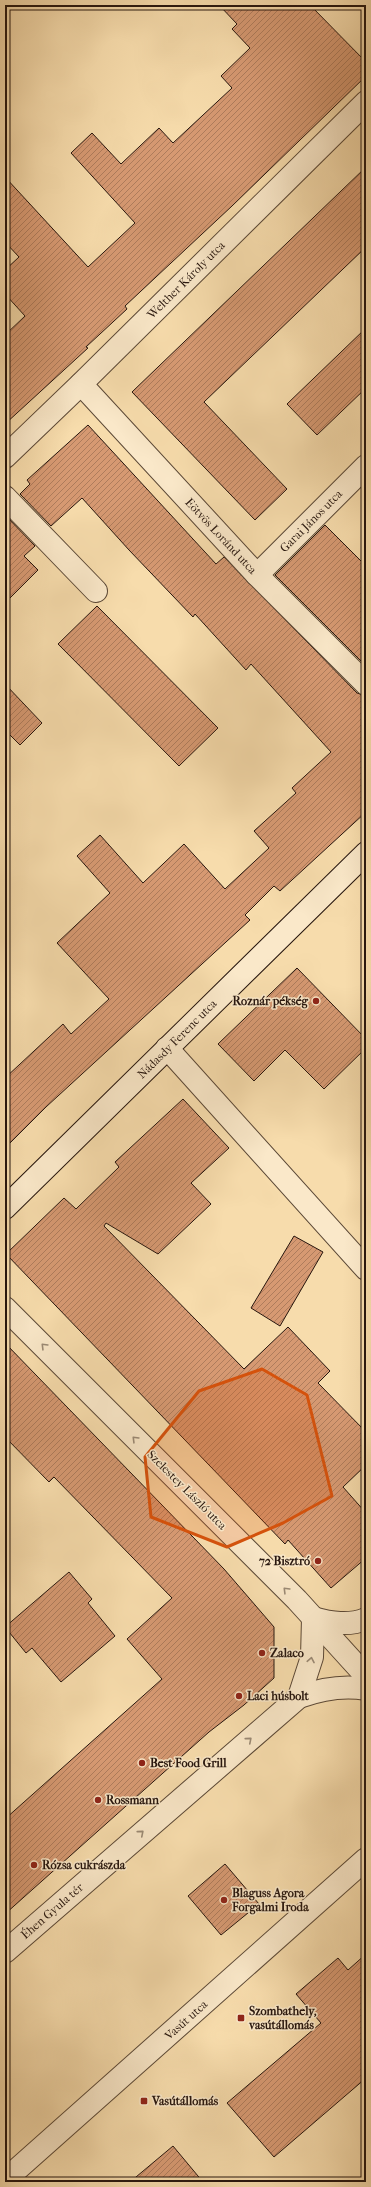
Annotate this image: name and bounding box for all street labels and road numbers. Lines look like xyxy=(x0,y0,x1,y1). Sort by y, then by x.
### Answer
street label: Welther Károly utca xyxy=(144,238,228,322)
street label: Garai János utca xyxy=(277,487,345,555)
street label: Eötvös Loránd utca xyxy=(182,495,260,577)
street label: Nádasdy Ferenc utca xyxy=(135,996,220,1081)
street label: Szelestey László utca xyxy=(144,1447,230,1533)
street label: Éhen Gyula tér xyxy=(17,1879,87,1942)
street label: Vasút utca xyxy=(161,1997,211,2043)

